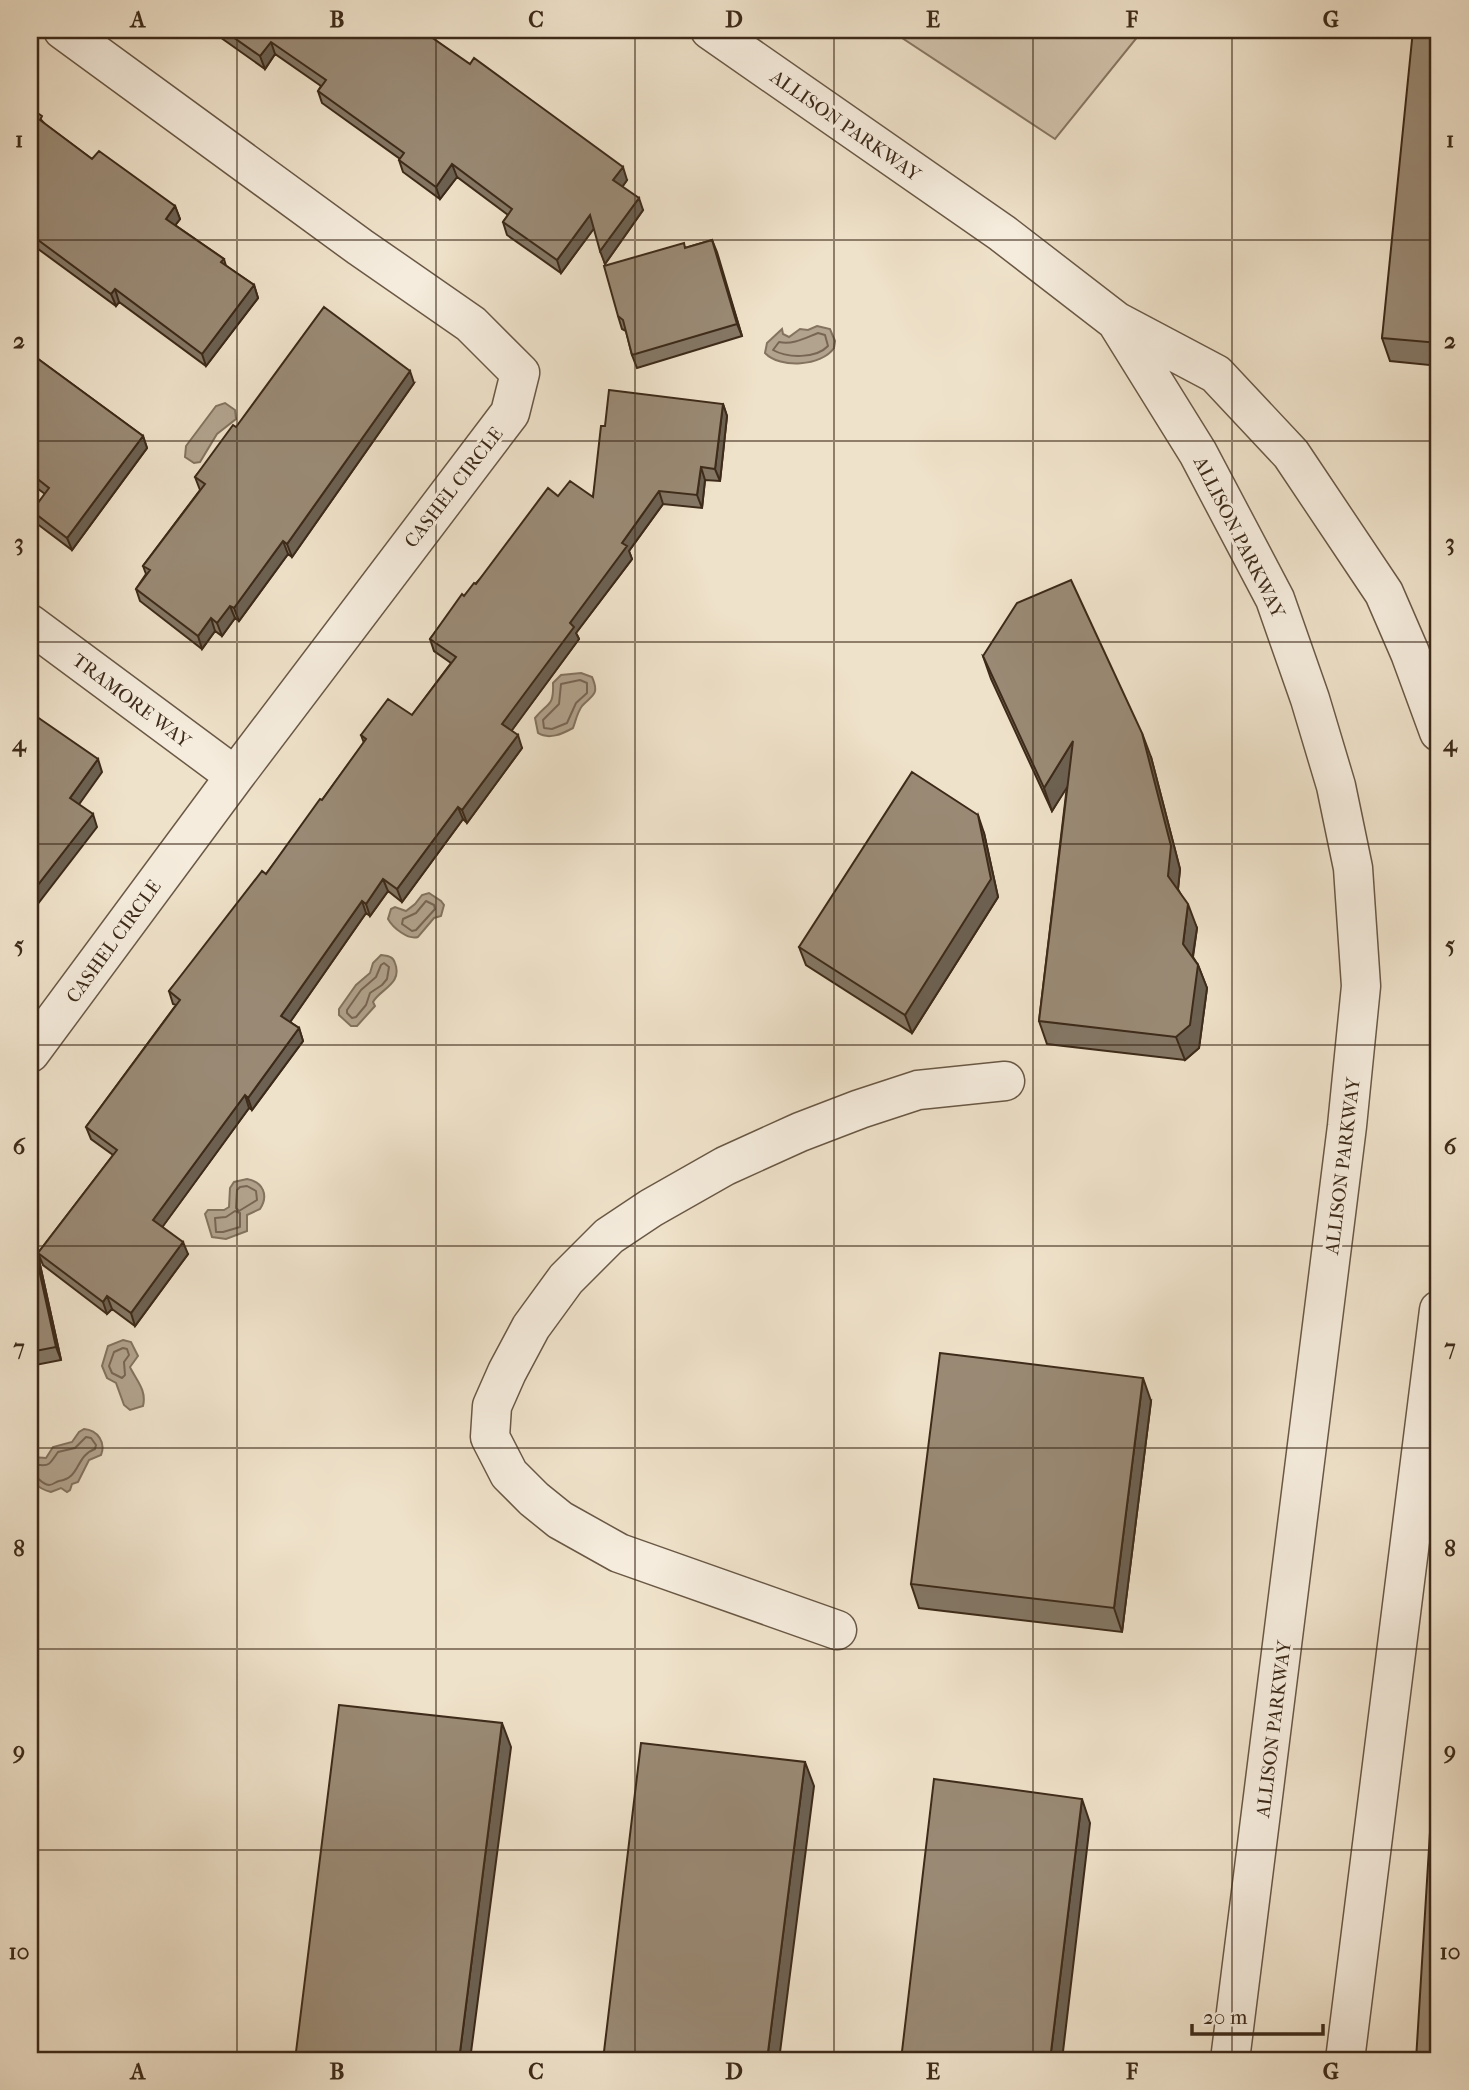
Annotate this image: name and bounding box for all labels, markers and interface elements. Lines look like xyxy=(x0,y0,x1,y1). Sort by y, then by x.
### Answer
text: A xyxy=(129,6,147,33)
text: B xyxy=(330,6,345,33)
text: C xyxy=(528,6,544,33)
text: D xyxy=(725,6,743,33)
text: E xyxy=(926,6,940,33)
text: F xyxy=(1125,6,1139,33)
text: G xyxy=(1323,6,1339,33)
street label: ALLISON PARKWAY xyxy=(765,65,926,187)
text: 1 xyxy=(15,126,23,153)
text: 1 xyxy=(1446,126,1454,153)
text: 2 xyxy=(13,327,25,354)
text: 2 xyxy=(1444,327,1456,354)
street label: CASHEL CIRCLE xyxy=(400,423,508,552)
street label: ALLISON PARKWAY xyxy=(1188,452,1290,623)
text: 3 xyxy=(14,529,24,556)
text: 3 xyxy=(1445,529,1455,556)
street label: TRAMORE WAY xyxy=(68,649,196,753)
text: 4 xyxy=(11,730,27,757)
text: 4 xyxy=(1442,730,1458,757)
street label: CASHEL CIRCLE xyxy=(62,876,166,1007)
text: 5 xyxy=(14,931,24,958)
text: 5 xyxy=(1445,931,1455,958)
street label: ALLISON PARKWAY xyxy=(1321,1075,1365,1257)
text: 6 xyxy=(13,1133,26,1160)
text: 6 xyxy=(1444,1133,1457,1160)
text: 7 xyxy=(12,1334,25,1361)
text: 7 xyxy=(1443,1334,1456,1361)
text: 8 xyxy=(13,1535,25,1562)
text: 8 xyxy=(1444,1535,1456,1562)
street label: ALLISON PARKWAY xyxy=(1252,1638,1296,1820)
text: 9 xyxy=(12,1737,25,1764)
text: 9 xyxy=(1443,1737,1456,1764)
text: 10 xyxy=(9,1938,29,1965)
text: 10 xyxy=(1440,1938,1460,1965)
scale bar xyxy=(1192,1992,1324,2036)
text: 20 m xyxy=(1203,2005,1248,2029)
text: A xyxy=(129,2058,147,2085)
text: B xyxy=(330,2058,345,2085)
text: C xyxy=(528,2058,544,2085)
text: D xyxy=(725,2058,743,2085)
text: E xyxy=(926,2058,940,2085)
text: F xyxy=(1125,2058,1139,2085)
text: G xyxy=(1323,2058,1339,2085)

